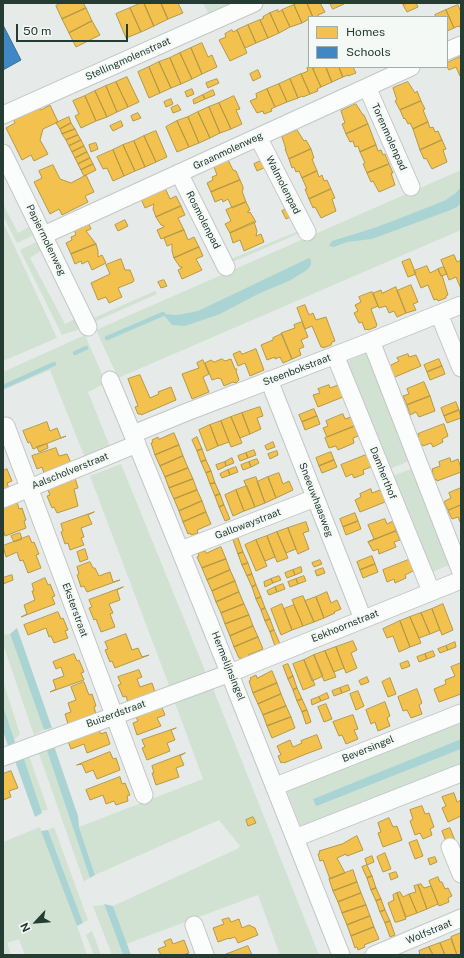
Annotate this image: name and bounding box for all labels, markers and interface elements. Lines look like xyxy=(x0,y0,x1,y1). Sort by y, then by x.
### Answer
scale bar xyxy=(18,16,130,42)
legend xyxy=(308,16,448,68)
text: 50 m xyxy=(23,24,51,38)
text: Homes xyxy=(346,25,385,39)
street label: Stellingmolenstraat xyxy=(84,35,172,83)
text: Schools xyxy=(346,45,391,59)
street label: Torenmolenpad xyxy=(369,102,409,172)
street label: Graanmolenweg xyxy=(191,130,265,172)
street label: Walmolenpad xyxy=(263,154,303,216)
street label: Rosmolenpad xyxy=(183,189,223,251)
street label: Papiermolenweg xyxy=(24,202,68,278)
street label: Steenbokstraat xyxy=(261,352,333,388)
street label: Damherthof xyxy=(367,445,399,501)
street label: Aalscholverstraat xyxy=(30,450,110,492)
street label: Sneeuwhaasweg xyxy=(296,461,336,539)
street label: Gallowaystraat xyxy=(213,506,283,542)
street label: Eksterstraat xyxy=(60,581,90,639)
street label: Eekhoornstraat xyxy=(310,607,380,645)
street label: Hermelijnsingel xyxy=(209,630,247,702)
street label: Buizerdstraat xyxy=(85,698,147,730)
street label: Beversingel xyxy=(340,733,396,765)
north arrow xyxy=(16,902,56,942)
street label: Wolfstraat xyxy=(404,917,454,947)
text: N xyxy=(18,921,32,934)

